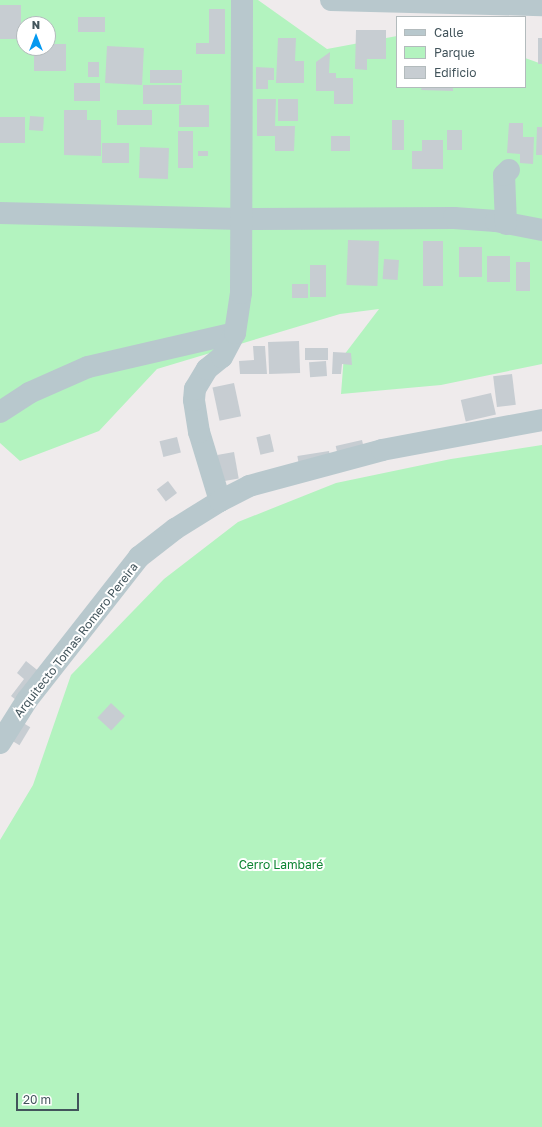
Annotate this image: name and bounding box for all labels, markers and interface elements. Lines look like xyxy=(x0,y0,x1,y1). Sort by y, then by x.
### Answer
north arrow xyxy=(16,16,56,56)
legend xyxy=(396,16,526,88)
text: N xyxy=(32,18,40,31)
text: Calle xyxy=(434,25,463,40)
text: Parque xyxy=(434,45,475,60)
text: Edificio xyxy=(434,65,476,80)
street label: Arquitecto Tomas Romero Pereira xyxy=(11,560,141,720)
park label: Cerro Lambaré xyxy=(239,858,323,872)
scale bar xyxy=(18,1085,81,1111)
text: 20 m xyxy=(23,1092,51,1107)

